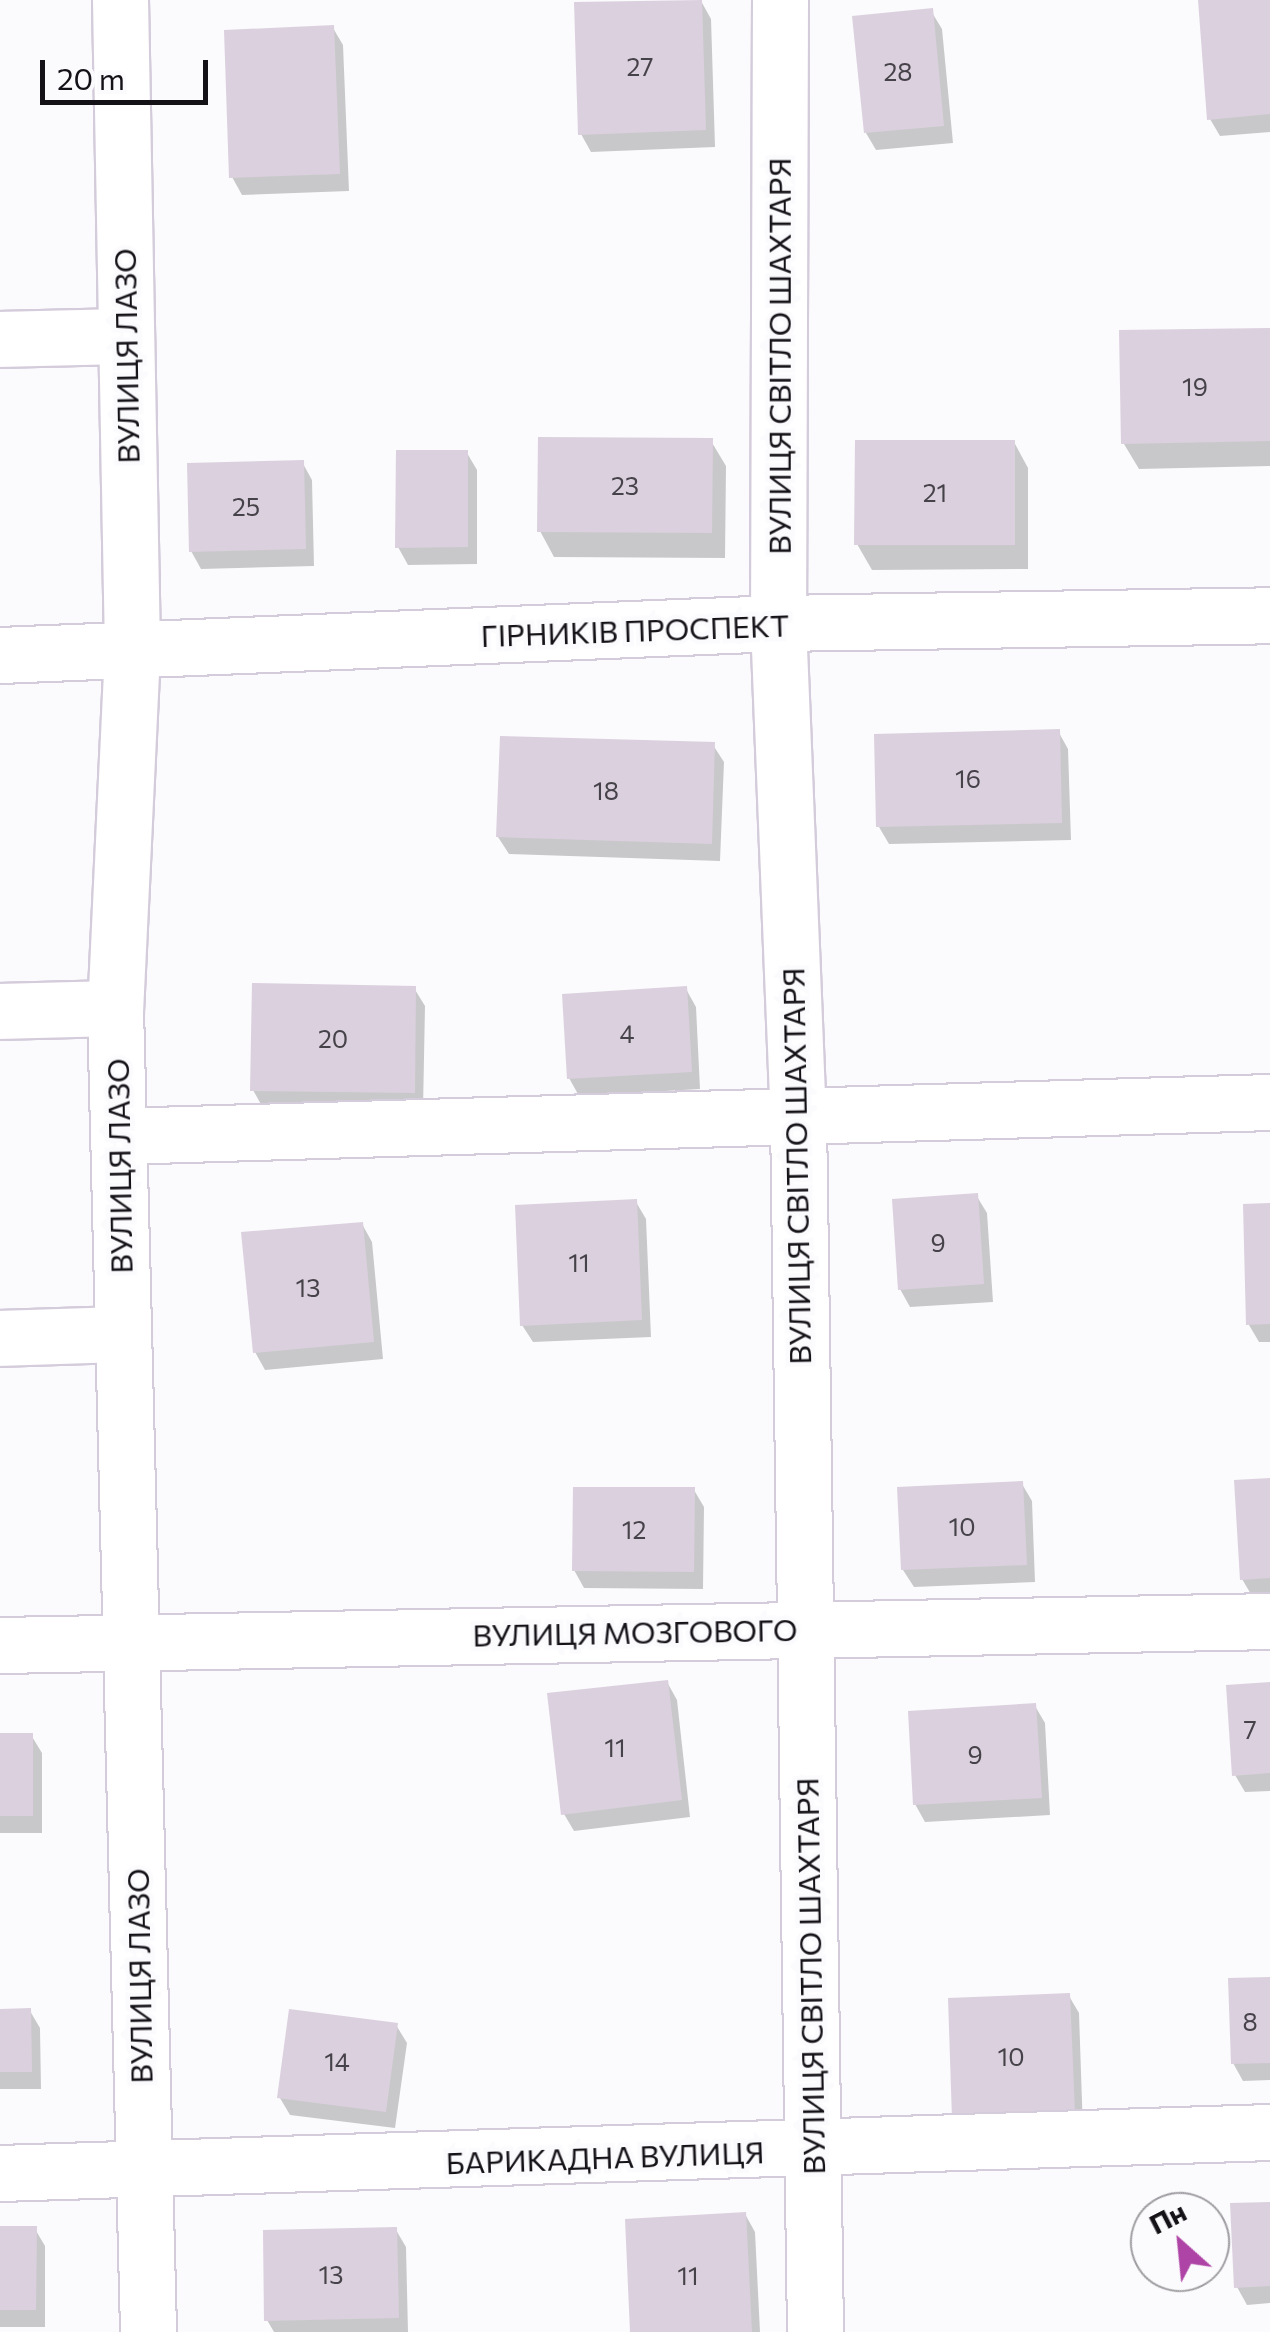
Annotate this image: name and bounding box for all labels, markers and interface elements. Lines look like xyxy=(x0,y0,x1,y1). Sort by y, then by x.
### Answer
scale bar xyxy=(45,40,212,102)
house number: 27 xyxy=(627,51,653,81)
house number: 28 xyxy=(884,56,912,86)
text: 20 m xyxy=(57,59,125,96)
street label: ВУЛИЦЯ СВІТЛО ШАХТАРЯ xyxy=(761,157,797,555)
street label: ВУЛИЦЯ ЛАЗО xyxy=(106,248,146,464)
house number: 19 xyxy=(1182,371,1208,401)
house number: 23 xyxy=(611,470,639,500)
house number: 21 xyxy=(923,477,947,507)
house number: 25 xyxy=(232,491,260,521)
street label: ГІРНИКІВ ПРОСПЕКТ xyxy=(480,607,790,653)
house number: 16 xyxy=(955,763,981,793)
house number: 18 xyxy=(593,775,619,805)
street label: ВУЛИЦЯ СВІТЛО ШАХТАРЯ xyxy=(775,967,817,1365)
house number: 4 xyxy=(620,1018,634,1048)
house number: 20 xyxy=(318,1023,348,1053)
street label: ВУЛИЦЯ ЛАЗО xyxy=(99,1058,139,1274)
house number: 9 xyxy=(930,1227,946,1257)
house number: 11 xyxy=(568,1247,590,1277)
house number: 13 xyxy=(296,1272,320,1302)
house number: 10 xyxy=(949,1511,975,1541)
house number: 12 xyxy=(622,1514,646,1544)
street label: ВУЛИЦЯ МОЗГОВОГО xyxy=(472,1611,798,1653)
house number: 7 xyxy=(1243,1714,1257,1744)
house number: 11 xyxy=(604,1732,626,1762)
house number: 9 xyxy=(967,1739,983,1769)
street label: ВУЛИЦЯ СВІТЛО ШАХТАРЯ xyxy=(789,1777,831,2175)
street label: ВУЛИЦЯ ЛАЗО xyxy=(119,1868,159,2084)
house number: 8 xyxy=(1242,2006,1258,2036)
house number: 10 xyxy=(998,2041,1024,2071)
house number: 14 xyxy=(324,2046,350,2076)
street label: БАРИКАДНА ВУЛИЦЯ xyxy=(445,2133,765,2181)
north arrow xyxy=(1130,2192,1230,2292)
text: Пн xyxy=(1143,2193,1192,2241)
house number: 13 xyxy=(319,2259,343,2289)
house number: 11 xyxy=(677,2260,699,2290)

